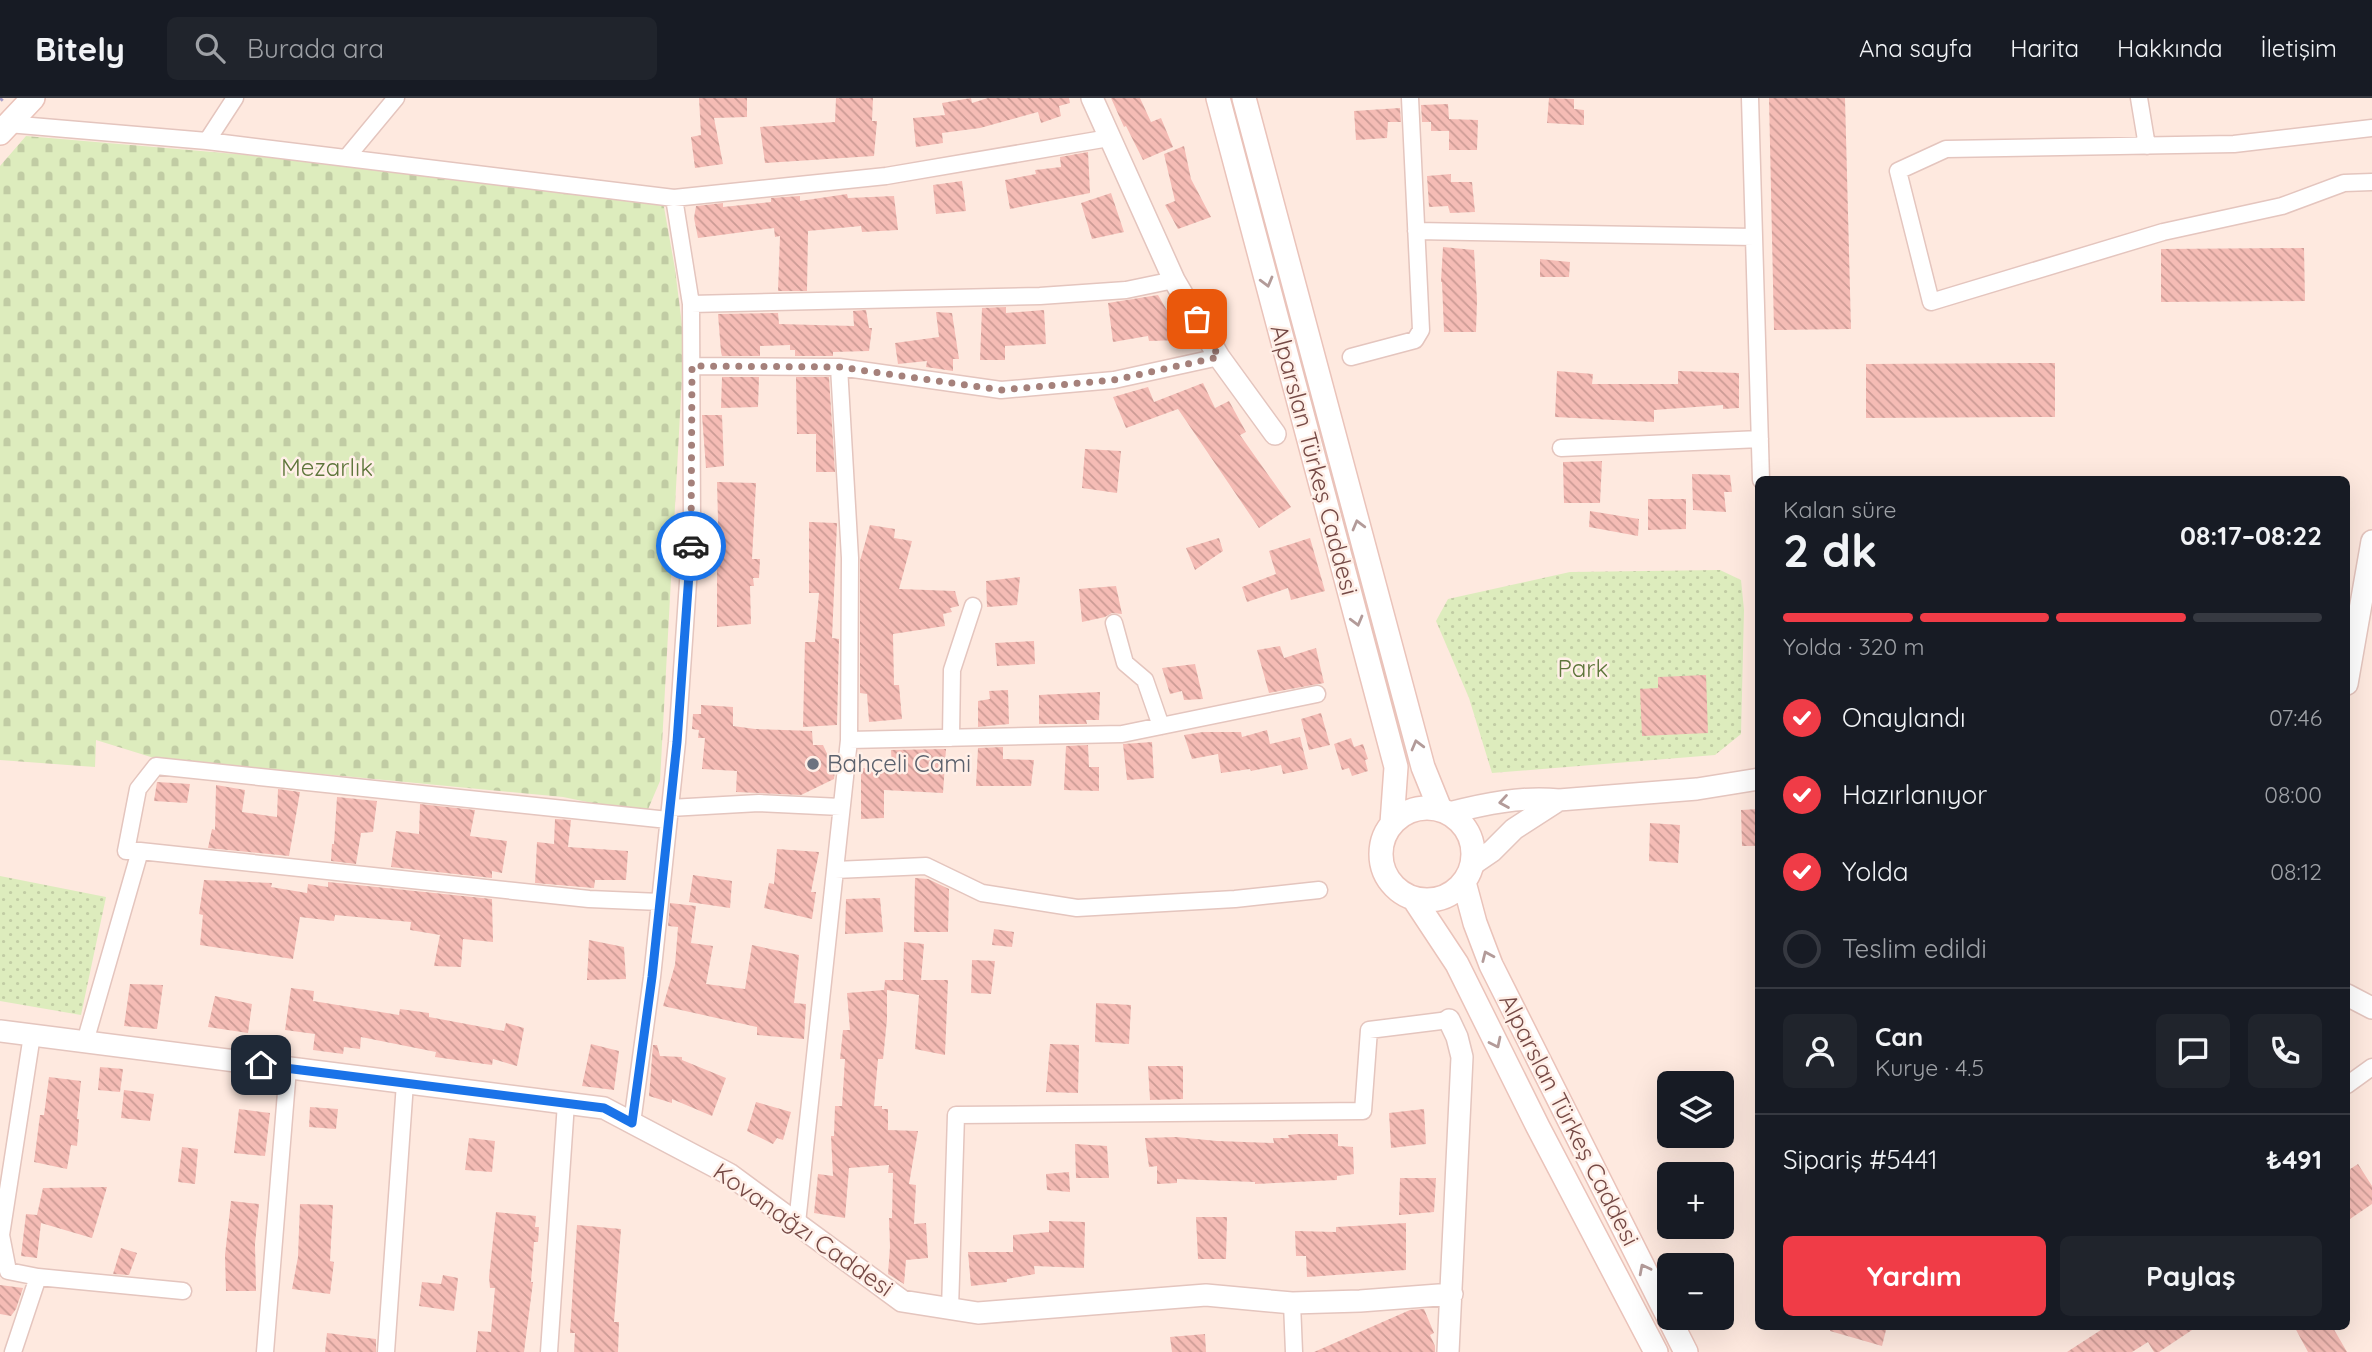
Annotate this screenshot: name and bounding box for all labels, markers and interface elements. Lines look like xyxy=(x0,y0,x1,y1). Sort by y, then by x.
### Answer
search box xyxy=(167,17,657,80)
text: Bitely xyxy=(35,28,125,69)
icon: search xyxy=(191,29,229,67)
text: Burada ara xyxy=(247,32,384,65)
text: Ana sayfa xyxy=(1859,33,1972,63)
text: Harita xyxy=(2010,33,2079,63)
text: Hakkında xyxy=(2117,33,2223,63)
text: İletişim xyxy=(2261,33,2337,63)
one-way arrow xyxy=(1259,276,1273,288)
pin xyxy=(1167,289,1227,349)
icon: bag xyxy=(1178,300,1216,338)
street label: Alparslan Türkeş Caddesi xyxy=(1264,321,1366,598)
park label: Mezarlık xyxy=(281,452,373,482)
text: Kalan süre xyxy=(1783,495,1896,524)
courier xyxy=(656,511,726,581)
text: 08:17–08:22 xyxy=(2180,519,2322,552)
one-way arrow xyxy=(1352,520,1367,532)
text: 2 dk xyxy=(1783,521,1877,579)
icon: car xyxy=(672,527,710,565)
one-way arrow xyxy=(1348,615,1363,627)
text: Yolda · 320 m xyxy=(1783,632,1925,661)
park label: Park xyxy=(1558,653,1608,683)
icon: check xyxy=(1783,699,1821,737)
text: Onaylandı xyxy=(1842,701,1966,734)
text: 07:46 xyxy=(2269,703,2322,732)
one-way arrow xyxy=(1411,739,1425,751)
place label: Bahçeli Cami xyxy=(827,748,971,778)
marker: Bahçeli Cami xyxy=(805,756,821,772)
icon: check xyxy=(1783,776,1821,814)
text: Hazırlanıyor xyxy=(1842,778,1987,811)
text: 08:00 xyxy=(2264,780,2322,809)
one-way arrow xyxy=(1498,794,1509,809)
icon: check xyxy=(1783,853,1821,891)
text: Yolda xyxy=(1842,855,1908,888)
text: 08:12 xyxy=(2270,857,2322,886)
text: Teslim edildi xyxy=(1842,932,1987,965)
one-way arrow xyxy=(1481,951,1495,963)
street label: Alparslan Türkeş Caddesi xyxy=(1493,989,1646,1250)
button: person xyxy=(1783,1014,1857,1088)
button: chat xyxy=(2156,1014,2230,1088)
button: phone xyxy=(2248,1014,2322,1088)
text: Can xyxy=(1875,1020,1923,1053)
pin xyxy=(231,1035,291,1095)
one-way arrow xyxy=(1488,1036,1502,1048)
icon: home xyxy=(242,1046,280,1084)
text: Kurye · 4.5 xyxy=(1875,1053,1984,1082)
map controls xyxy=(1657,1071,1734,1330)
button: layers xyxy=(1657,1071,1734,1148)
text: Sipariş #5441 xyxy=(1783,1143,1938,1176)
text: ₺491 xyxy=(2266,1143,2322,1176)
street label: Kovanağzı Caddesi xyxy=(708,1156,899,1303)
button: + xyxy=(1657,1162,1734,1239)
button: Yardım xyxy=(1783,1236,2046,1316)
button: Paylaş xyxy=(2060,1236,2322,1316)
button: − xyxy=(1657,1253,1734,1330)
one-way arrow xyxy=(1639,1264,1653,1276)

